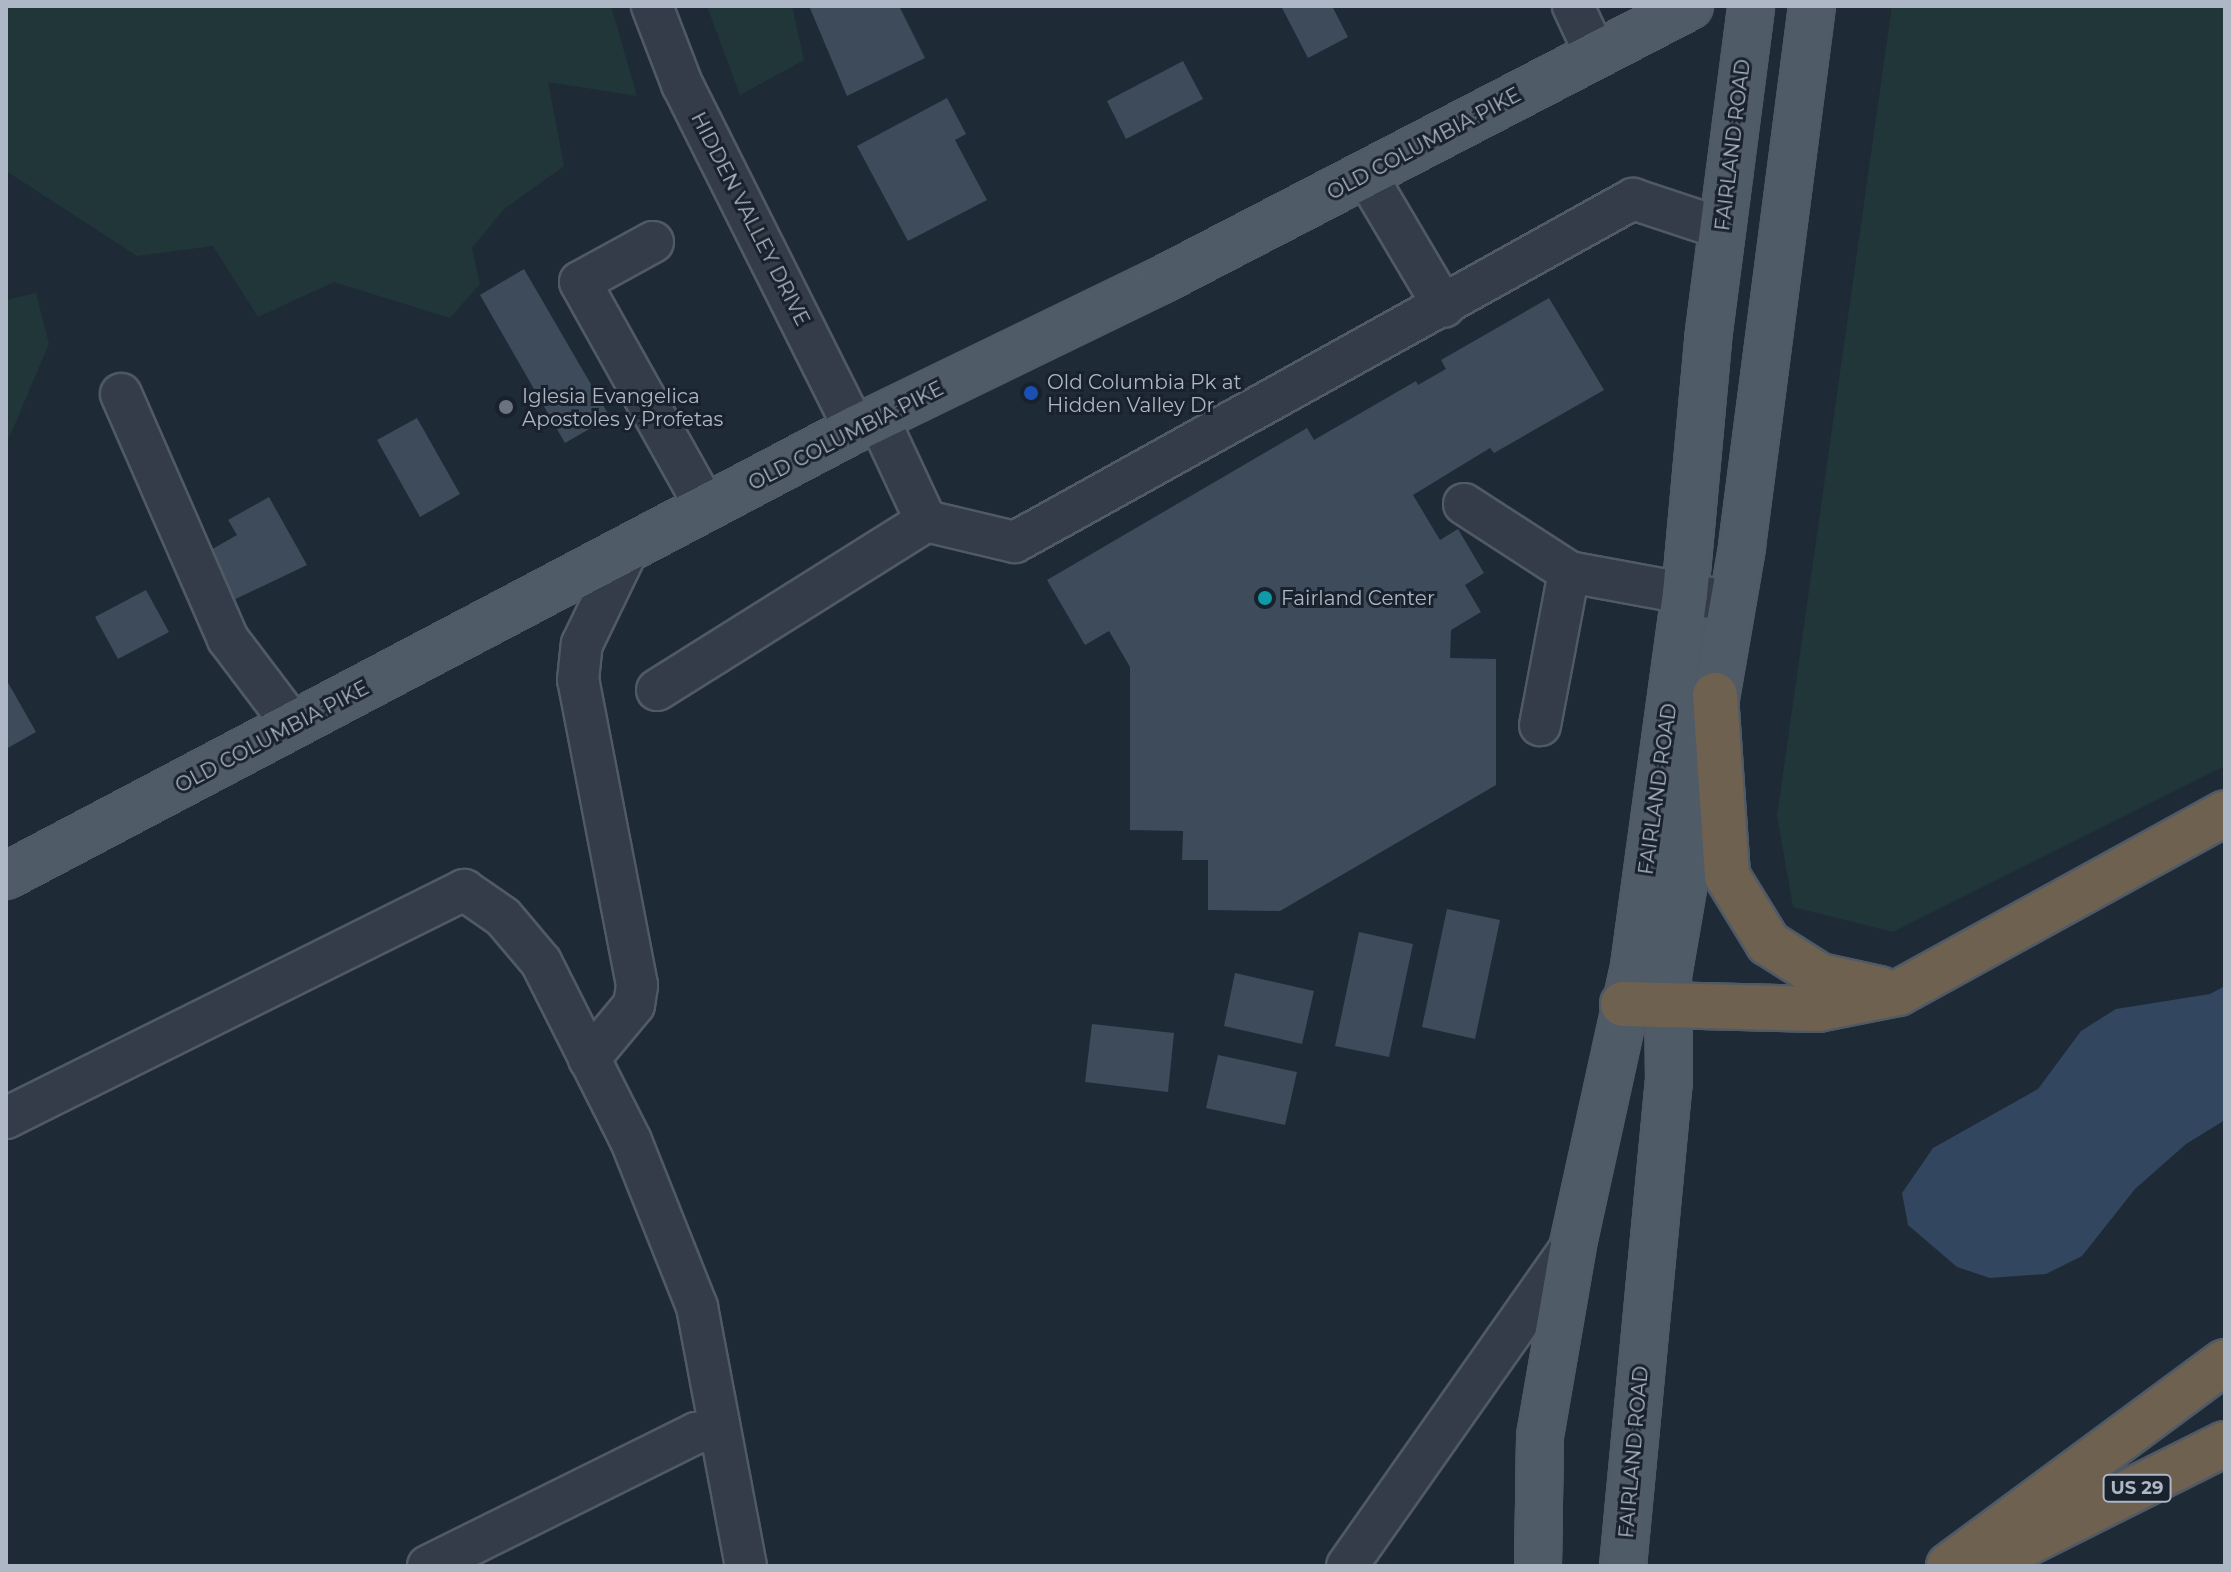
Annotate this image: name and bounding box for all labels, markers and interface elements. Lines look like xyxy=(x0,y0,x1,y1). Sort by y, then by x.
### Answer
street label: FAIRLAND ROAD xyxy=(1711,58,1755,232)
street label: OLD COLUMBIA PIKE xyxy=(1323,83,1525,205)
street label: HIDDEN VALLEY DRIVE xyxy=(686,108,814,330)
place label: Old Columbia Pk at Hidden Valley Dr xyxy=(1047,370,1242,417)
street label: OLD COLUMBIA PIKE xyxy=(745,376,947,496)
place label: Iglesia Evangelica Apostoles y Profetas xyxy=(522,384,723,431)
marker: Old Columbia Pk at Hidden Valley Dr xyxy=(1022,384,1040,402)
marker: Iglesia Evangelica Apostoles y Profetas xyxy=(497,398,515,416)
place label: Fairland Center xyxy=(1281,586,1435,610)
marker: Fairland Center xyxy=(1256,589,1274,607)
street label: OLD COLUMBIA PIKE xyxy=(171,676,373,798)
street label: FAIRLAND ROAD xyxy=(1634,702,1682,876)
street label: FAIRLAND ROAD xyxy=(1615,1365,1653,1539)
road number: US 29 xyxy=(2101,1474,2173,1502)

